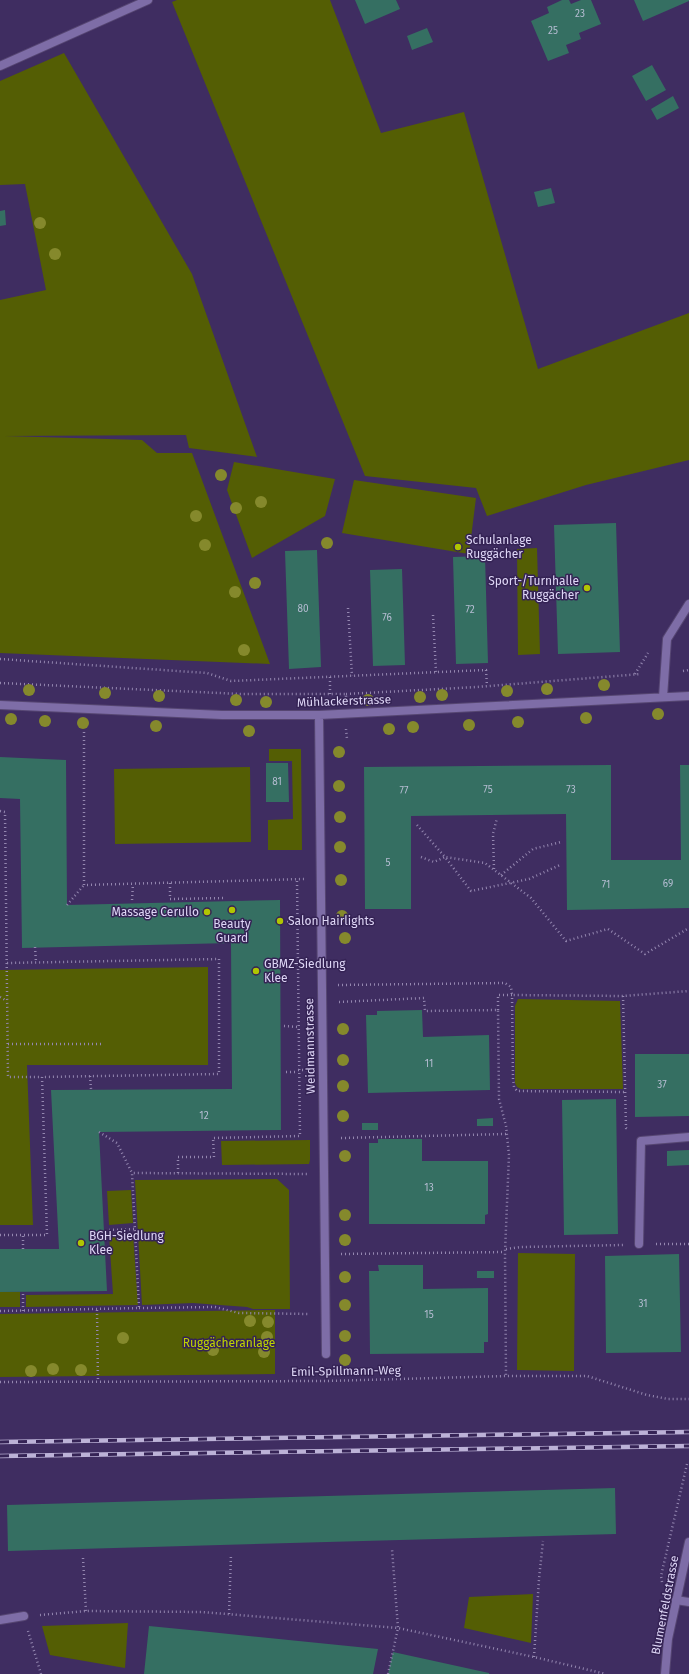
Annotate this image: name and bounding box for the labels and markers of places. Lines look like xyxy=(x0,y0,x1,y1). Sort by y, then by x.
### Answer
place label: Schulanlage Ruggächer xyxy=(466,533,532,561)
marker: Schulanlage Ruggächer xyxy=(453,542,463,552)
place label: Sport-/Turnhalle Ruggächer xyxy=(488,574,579,602)
marker: Sport-/Turnhalle Ruggächer xyxy=(582,583,592,593)
place label: Massage Cerullo xyxy=(111,905,199,919)
marker: Beauty Guard xyxy=(227,905,237,915)
marker: Massage Cerullo xyxy=(202,907,212,917)
place label: Salon Hairlights xyxy=(288,914,375,928)
marker: Salon Hairlights xyxy=(275,916,285,926)
place label: Beauty Guard xyxy=(213,917,251,945)
place label: GBMZ-Siedlung Klee xyxy=(264,957,346,985)
marker: GBMZ-Siedlung Klee xyxy=(251,966,261,976)
place label: BGH-Siedlung Klee xyxy=(89,1229,165,1257)
marker: BGH-Siedlung Klee xyxy=(76,1238,86,1248)

